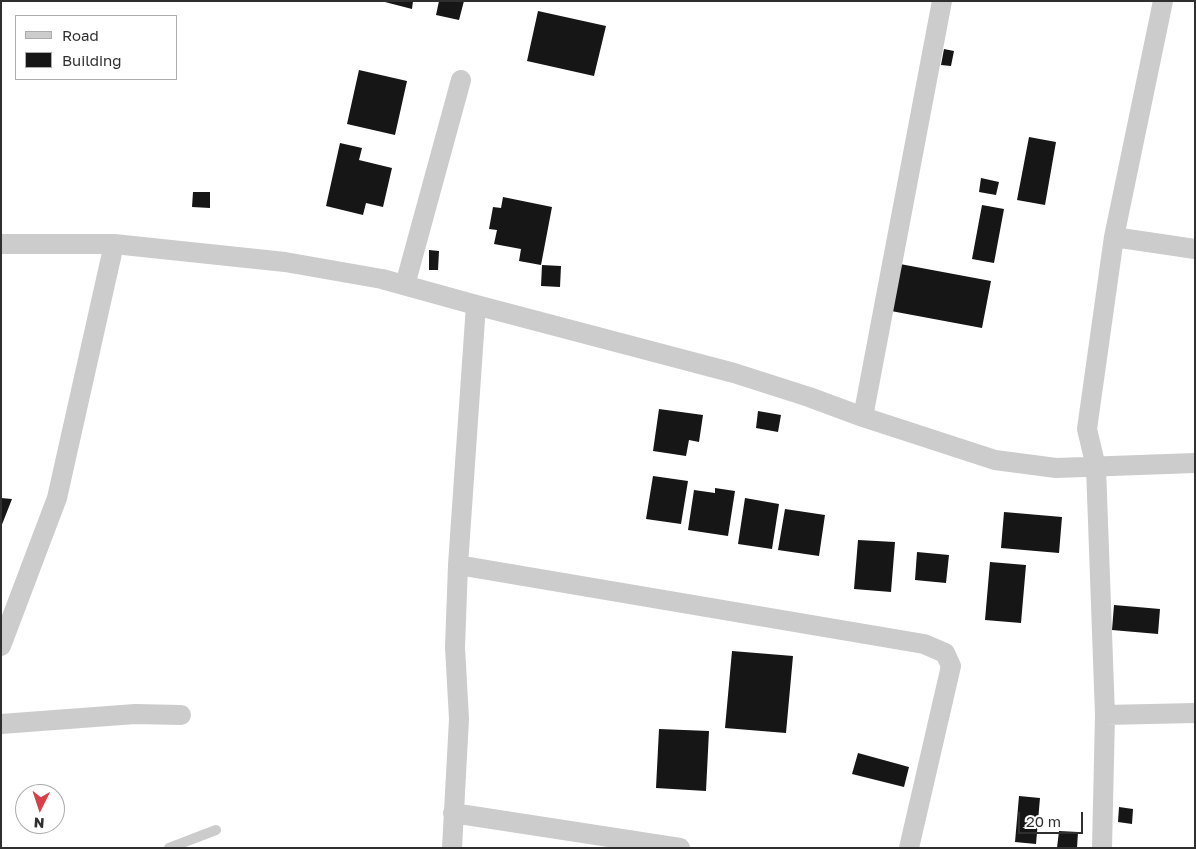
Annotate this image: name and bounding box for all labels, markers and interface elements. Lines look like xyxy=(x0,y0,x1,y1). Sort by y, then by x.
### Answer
legend xyxy=(15,15,178,80)
text: Road xyxy=(62,26,99,44)
text: Building xyxy=(62,51,122,69)
north arrow xyxy=(15,784,65,834)
scale bar xyxy=(1021,802,1086,834)
text: 20 m xyxy=(1026,812,1061,830)
text: N xyxy=(33,815,45,832)

